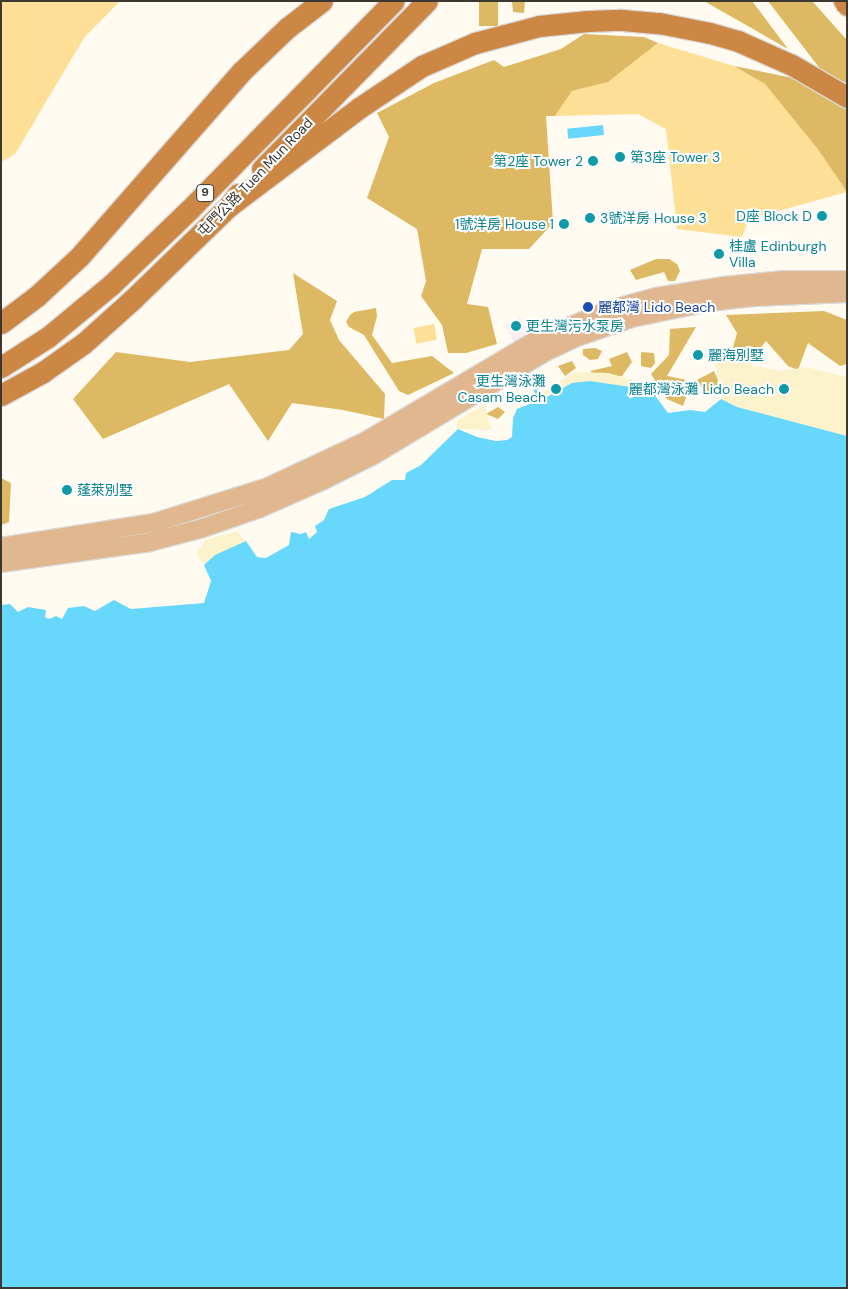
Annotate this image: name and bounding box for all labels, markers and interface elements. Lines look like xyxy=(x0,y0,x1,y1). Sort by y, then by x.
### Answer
street label: 屯門公路 Tuen Mun Road xyxy=(194,114,316,240)
place label: 第3座 Tower 3 xyxy=(630,149,720,165)
marker: 第3座 Tower 3 xyxy=(614,151,626,163)
place label: 第2座 Tower 2 xyxy=(493,153,583,169)
marker: 第2座 Tower 2 xyxy=(587,155,599,167)
road number: 9 xyxy=(195,184,215,202)
place label: D座 Block D xyxy=(736,208,812,224)
place label: 3號洋房 House 3 xyxy=(600,210,707,226)
marker: D座 Block D xyxy=(816,210,828,222)
marker: 3號洋房 House 3 xyxy=(584,212,596,224)
place label: 1號洋房 House 1 xyxy=(455,216,554,232)
marker: 1號洋房 House 1 xyxy=(558,218,570,230)
place label: 桂盧 Edinburgh Villa xyxy=(729,238,826,270)
marker: 桂盧 Edinburgh Villa xyxy=(713,248,725,260)
place label: 麗都灣 Lido Beach xyxy=(598,299,715,315)
marker: 麗都灣 Lido Beach xyxy=(582,301,594,313)
place label: 更生灣污水泵房 xyxy=(526,318,624,334)
marker: 更生灣污水泵房 xyxy=(510,320,522,332)
place label: 麗海別墅 xyxy=(708,347,764,363)
marker: 麗海別墅 xyxy=(692,349,704,361)
place label: 更生灣泳灘 Casam Beach xyxy=(457,373,546,406)
place label: 麗都灣泳灘 Lido Beach xyxy=(629,381,774,397)
marker: 更生灣泳灘 Casam Beach xyxy=(550,383,562,395)
marker: 麗都灣泳灘 Lido Beach xyxy=(778,383,790,395)
place label: 蓬萊別墅 xyxy=(77,482,133,498)
marker: 蓬萊別墅 xyxy=(61,484,73,496)

